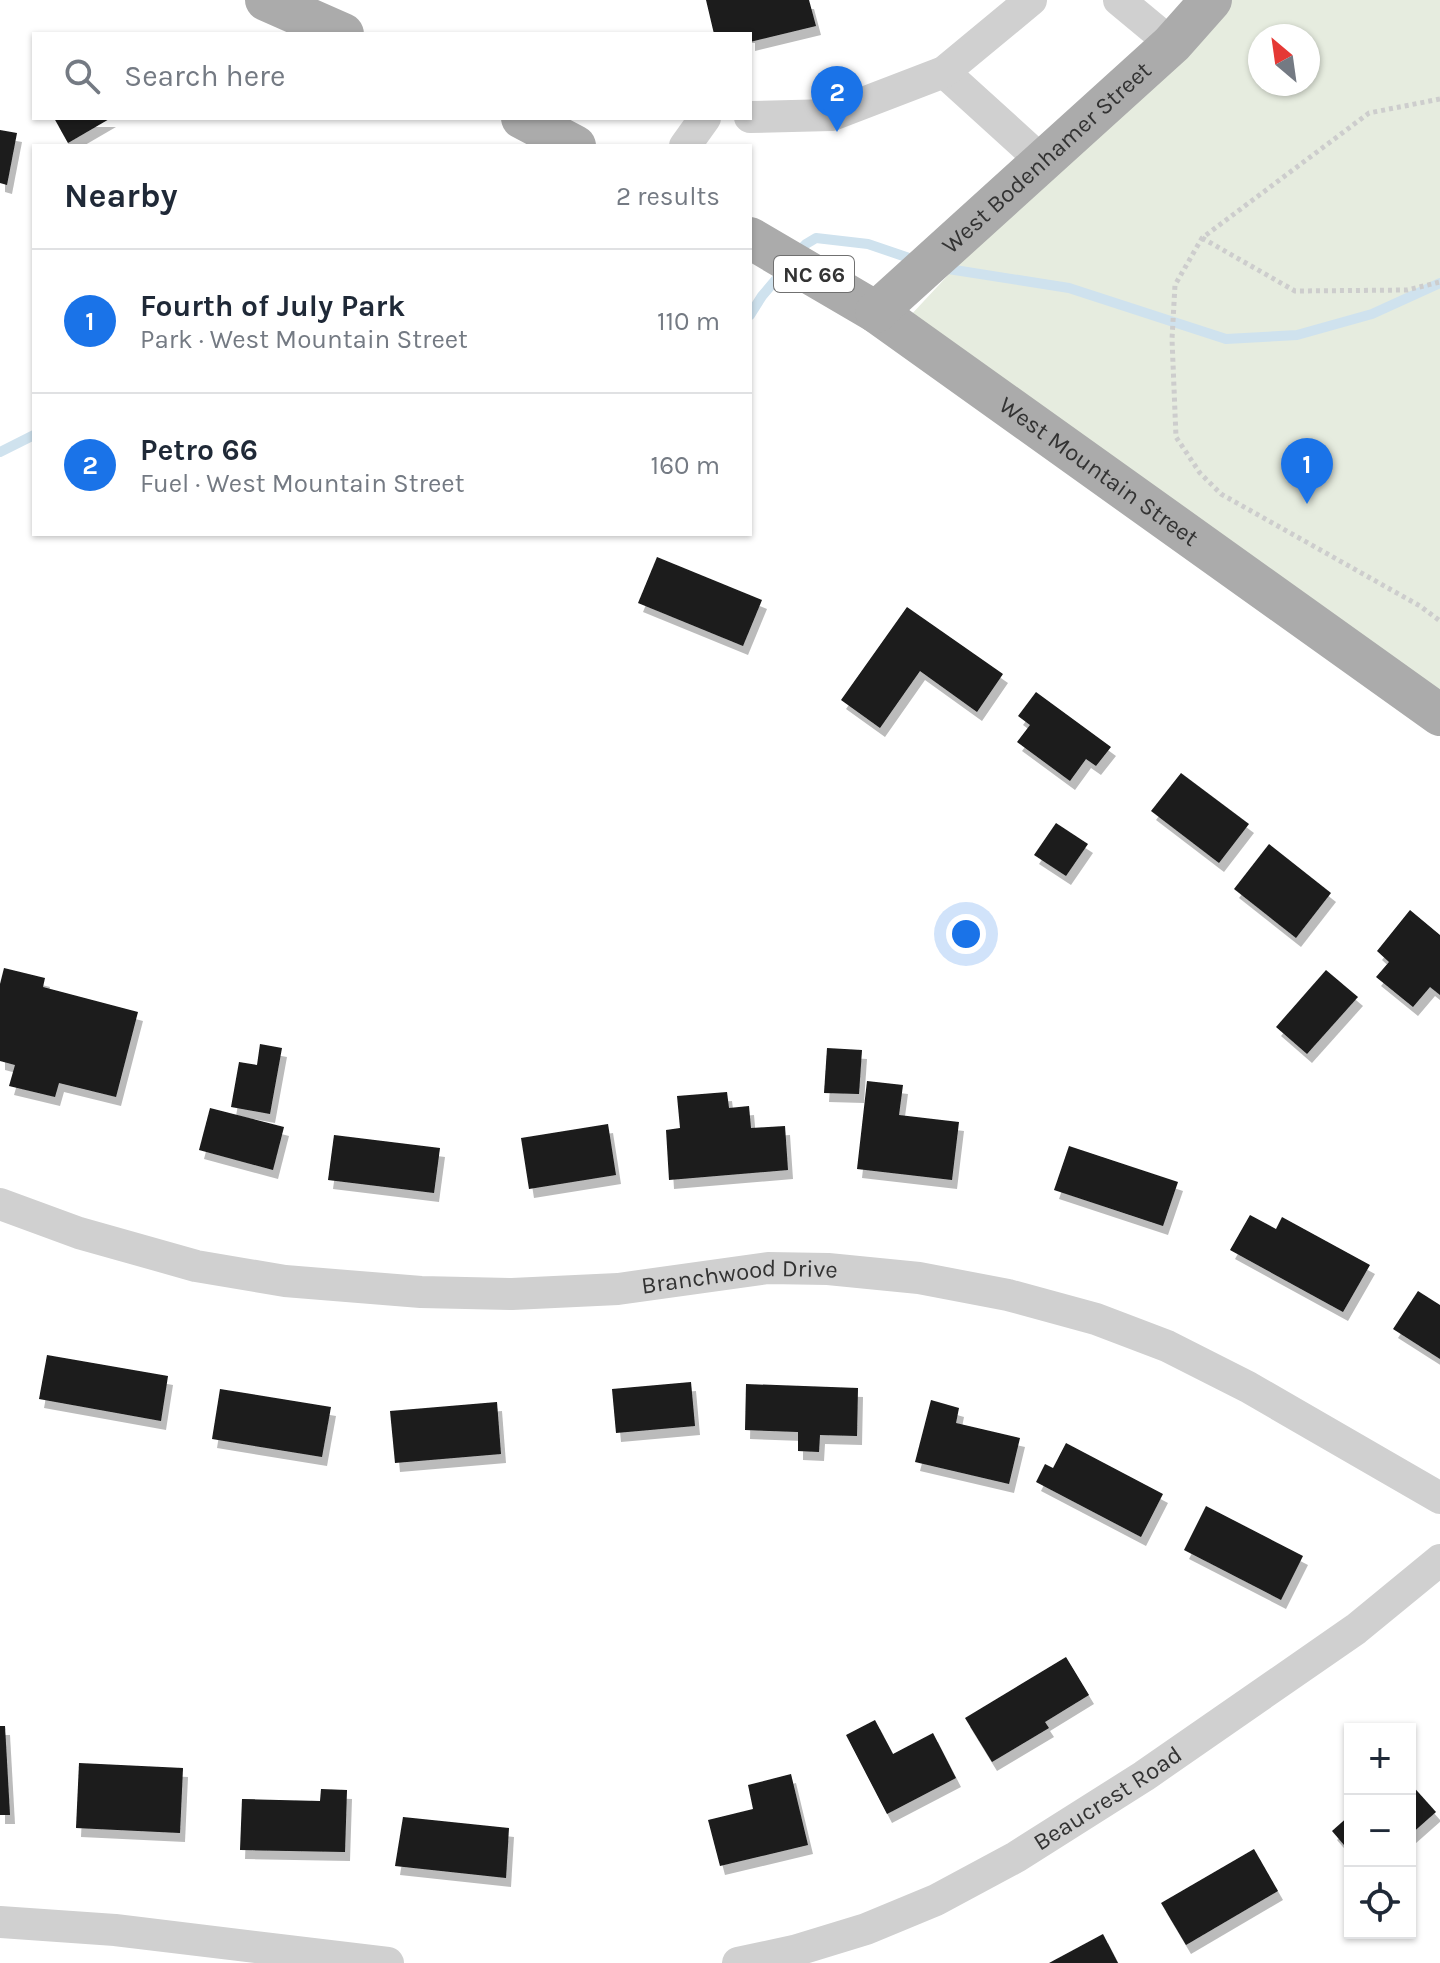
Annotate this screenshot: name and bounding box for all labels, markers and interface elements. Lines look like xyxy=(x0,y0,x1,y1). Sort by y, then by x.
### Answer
north arrow xyxy=(1248,24,1320,96)
search box xyxy=(32,32,752,120)
icon: search xyxy=(60,54,104,98)
street label: West Bodenhamer Street xyxy=(936,56,1157,259)
text: Search here xyxy=(124,58,285,94)
pin: 2 xyxy=(811,66,863,132)
text: Nearby xyxy=(64,176,178,216)
text: 2 results xyxy=(616,181,720,212)
road number: NC 66 xyxy=(774,256,854,292)
text: Fourth of July Park xyxy=(140,288,405,324)
text: 1 xyxy=(85,306,95,337)
text: 110 m xyxy=(657,306,720,337)
text: Park · West Mountain Street xyxy=(140,324,468,355)
street label: West Mountain Street xyxy=(994,391,1204,552)
text: Petro 66 xyxy=(140,432,258,468)
pin: 1 xyxy=(1281,438,1333,504)
text: 2 xyxy=(82,450,98,481)
text: 160 m xyxy=(651,450,720,481)
text: Fuel · West Mountain Street xyxy=(140,468,464,499)
your location xyxy=(946,914,986,954)
street label: Branchwood Drive xyxy=(639,1254,839,1300)
map controls xyxy=(1344,1723,1416,1939)
button: + xyxy=(1344,1723,1416,1795)
street label: Beaucrest Road xyxy=(1028,1740,1187,1856)
button: − xyxy=(1344,1795,1416,1867)
button: locate xyxy=(1344,1867,1416,1939)

